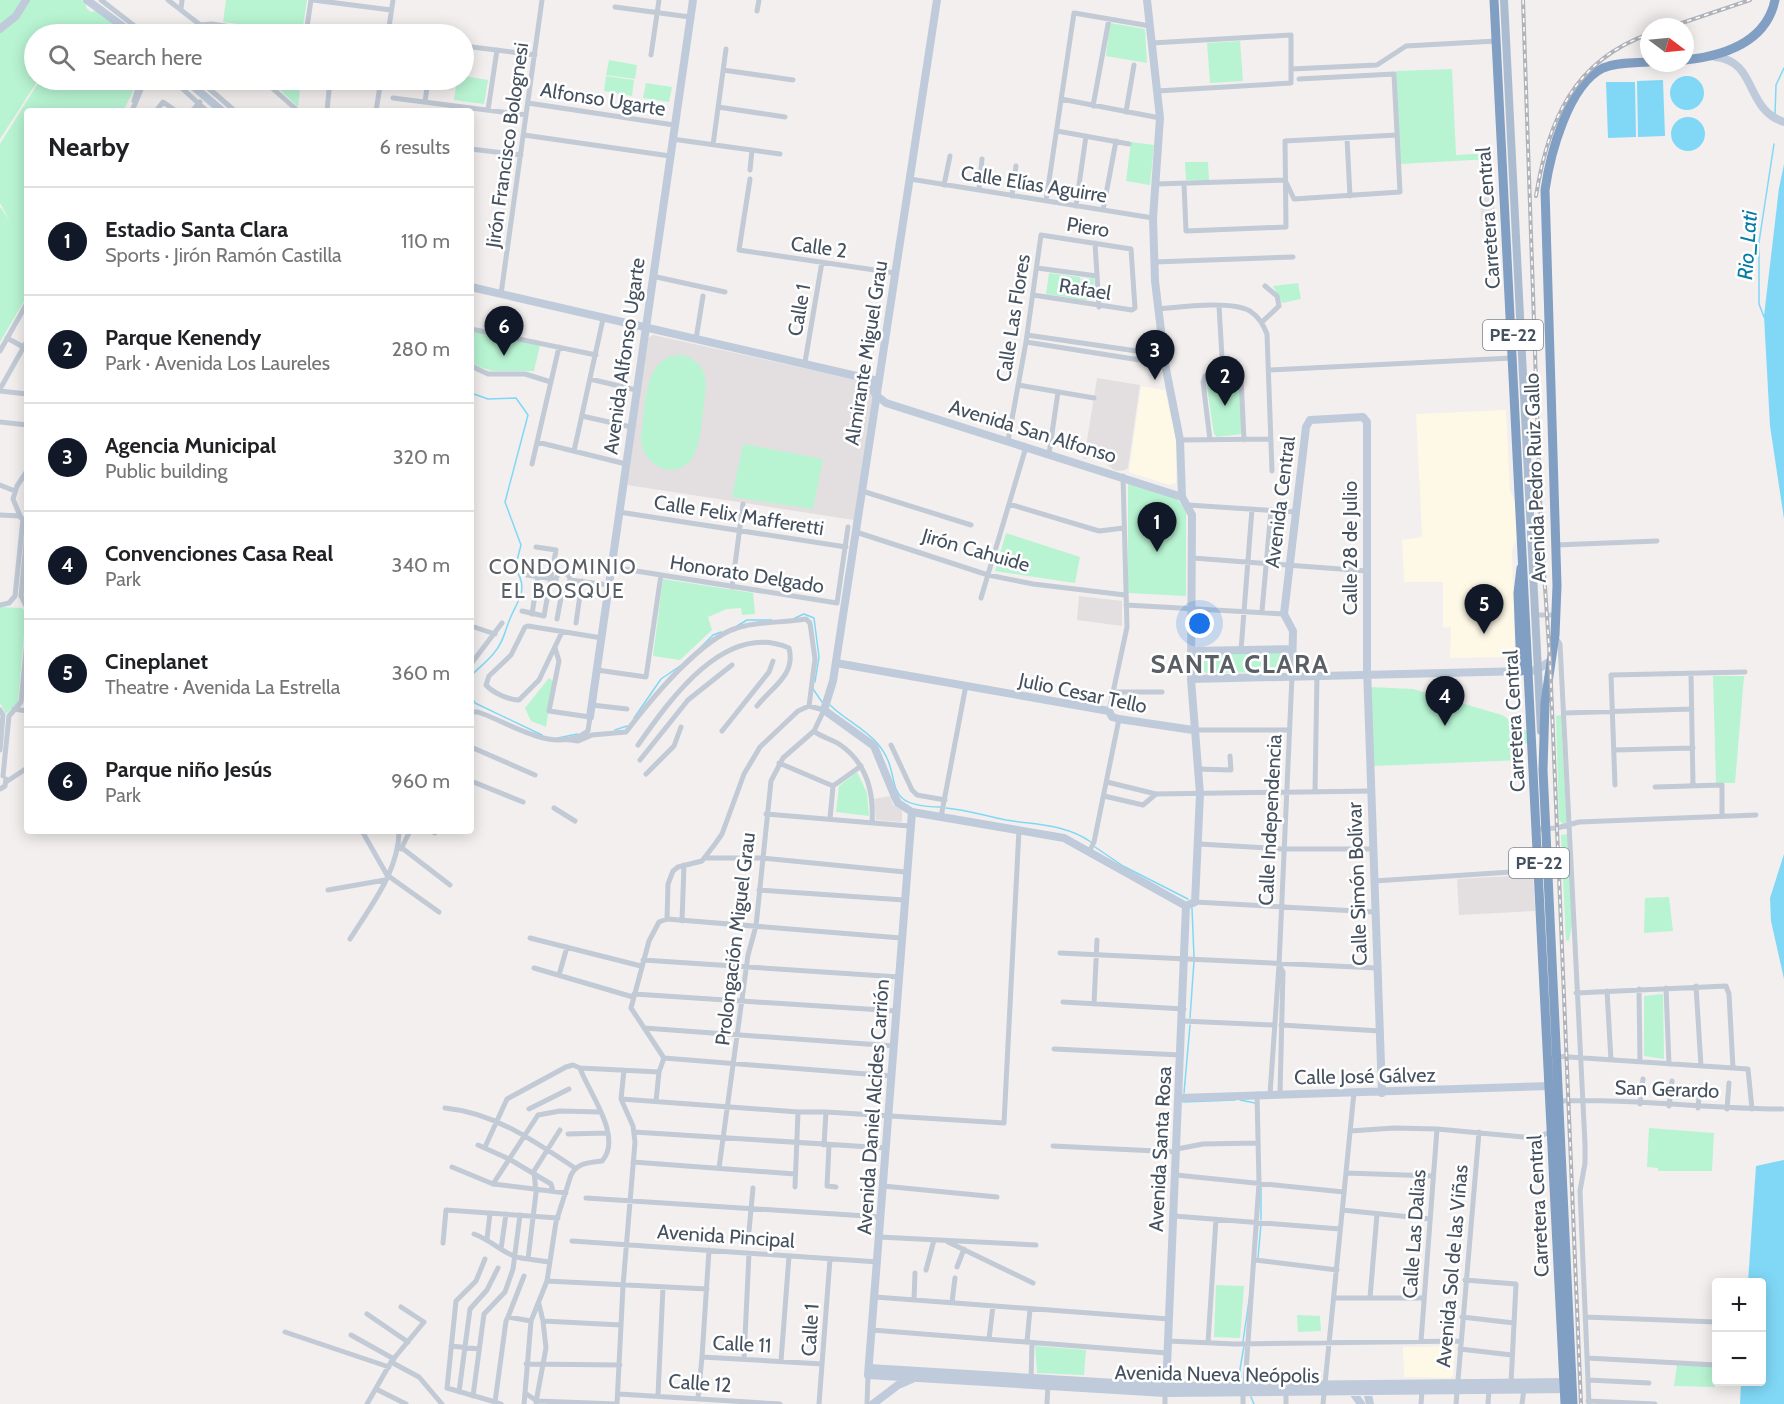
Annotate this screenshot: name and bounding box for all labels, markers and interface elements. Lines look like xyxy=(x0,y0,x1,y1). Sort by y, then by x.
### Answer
north arrow xyxy=(1640,18,1694,72)
search box xyxy=(24,24,474,90)
icon: search xyxy=(45,41,78,74)
street label: Jirón Francisco Bolognesi xyxy=(481,41,533,250)
text: Search here xyxy=(93,44,202,71)
street label: Alfonso Ugarte xyxy=(539,77,667,121)
text: Nearby xyxy=(48,131,129,163)
text: 6 results xyxy=(379,135,450,159)
street label: Carretera Central xyxy=(1471,146,1505,290)
street label: Calle Elías Aguirre xyxy=(959,161,1109,207)
water label: Rio_Lati xyxy=(1732,209,1762,281)
street label: Piero xyxy=(1065,212,1111,242)
text: Estadio Santa Clara xyxy=(105,216,288,243)
text: 1 xyxy=(64,229,71,253)
text: 110 m xyxy=(401,229,450,253)
street label: Calle 2 xyxy=(789,231,849,263)
text: Sports · Jirón Ramón Castilla xyxy=(105,243,342,267)
street label: Calle Las Flores xyxy=(991,252,1035,384)
street label: Avenida Alfonso Ugarte xyxy=(598,256,650,456)
street label: Almirante Miguel Grau xyxy=(840,259,892,447)
street label: Rafael xyxy=(1057,273,1113,305)
street label: Calle 1 xyxy=(783,282,815,338)
pin: 6 xyxy=(484,306,524,356)
road number: PE-22 xyxy=(1483,320,1543,350)
text: Parque Kenendy xyxy=(105,324,261,351)
pin: 3 xyxy=(1136,330,1174,380)
text: 2 xyxy=(62,337,73,361)
text: 280 m xyxy=(391,337,450,361)
text: Park · Avenida Los Laureles xyxy=(105,351,330,375)
pin: 2 xyxy=(1206,356,1244,406)
street label: Avenida Pedro Ruiz Gallo xyxy=(1519,373,1551,583)
street label: Avenida San Alfonso xyxy=(946,394,1120,468)
text: Agencia Municipal xyxy=(105,432,276,459)
street label: Avenida Central xyxy=(1260,434,1300,569)
text: 3 xyxy=(62,445,73,469)
text: 320 m xyxy=(393,445,450,469)
text: Public building xyxy=(105,459,227,483)
street label: Calle 28 de Julio xyxy=(1338,481,1362,615)
street label: Calle Felix Mafferetti xyxy=(652,490,826,540)
pin: 1 xyxy=(1138,502,1176,552)
street label: Jirón Cahuide xyxy=(919,523,1033,577)
text: Convenciones Casa Real xyxy=(105,540,333,567)
street label: Honorato Delgado xyxy=(668,550,826,598)
text: 4 xyxy=(61,553,74,577)
text: 340 m xyxy=(392,553,450,577)
district label: CONDOMINIO EL BOSQUE xyxy=(489,554,637,603)
text: Park xyxy=(105,567,141,591)
pin: 5 xyxy=(1464,584,1504,634)
your location xyxy=(1185,609,1214,638)
text: Cineplanet xyxy=(105,648,208,675)
district label: SANTA CLARA xyxy=(1151,648,1329,680)
street label: Carretera Central xyxy=(1498,649,1530,793)
text: 5 xyxy=(62,661,73,685)
text: 360 m xyxy=(392,661,450,685)
street label: Julio Cesar Tello xyxy=(1016,667,1149,718)
text: Theatre · Avenida La Estrella xyxy=(105,675,340,699)
pin: 4 xyxy=(1426,676,1464,726)
street label: Calle Independencia xyxy=(1254,733,1286,906)
text: Parque niño Jesús xyxy=(105,756,272,783)
text: 6 xyxy=(62,769,73,793)
text: 960 m xyxy=(391,769,450,793)
text: Park xyxy=(105,783,141,807)
street label: Calle Simón Bolívar xyxy=(1342,801,1372,966)
street label: Prolongación Miguel Grau xyxy=(710,831,760,1047)
road number: PE-22 xyxy=(1509,848,1569,878)
street label: Avenida Daniel Alcides Carrión xyxy=(852,978,894,1236)
street label: Calle José Gálvez xyxy=(1294,1063,1436,1089)
street label: Avenida Santa Rosa xyxy=(1144,1065,1176,1232)
street label: San Gerardo xyxy=(1614,1075,1720,1103)
street label: Carretera Central xyxy=(1522,1134,1554,1278)
street label: Avenida Sol de las Viñas xyxy=(1431,1164,1473,1368)
street label: Calle Las Dalias xyxy=(1398,1169,1430,1299)
street label: Avenida Pincipal xyxy=(656,1219,796,1253)
map controls xyxy=(1712,1278,1766,1386)
button: + xyxy=(1712,1278,1766,1332)
street label: Calle 1 xyxy=(796,1303,824,1357)
street label: Calle 11 xyxy=(712,1330,772,1358)
button: − xyxy=(1712,1332,1766,1386)
street label: Avenida Nueva Neópolis xyxy=(1114,1360,1320,1388)
street label: Calle 12 xyxy=(668,1369,732,1397)

